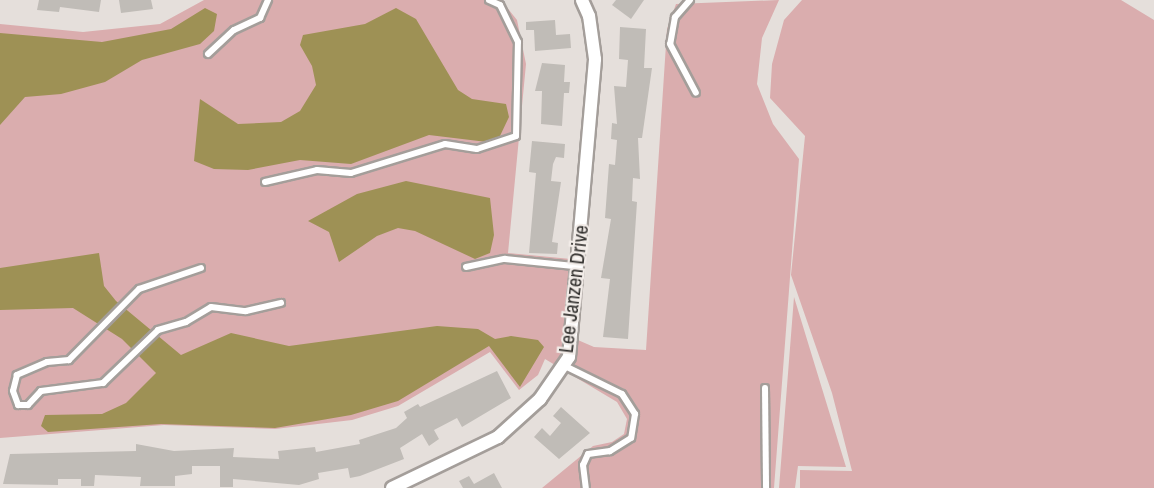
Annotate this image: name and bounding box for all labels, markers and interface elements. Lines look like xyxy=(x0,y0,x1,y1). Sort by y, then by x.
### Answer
street label: Lee Janzen Drive xyxy=(553,224,593,354)

